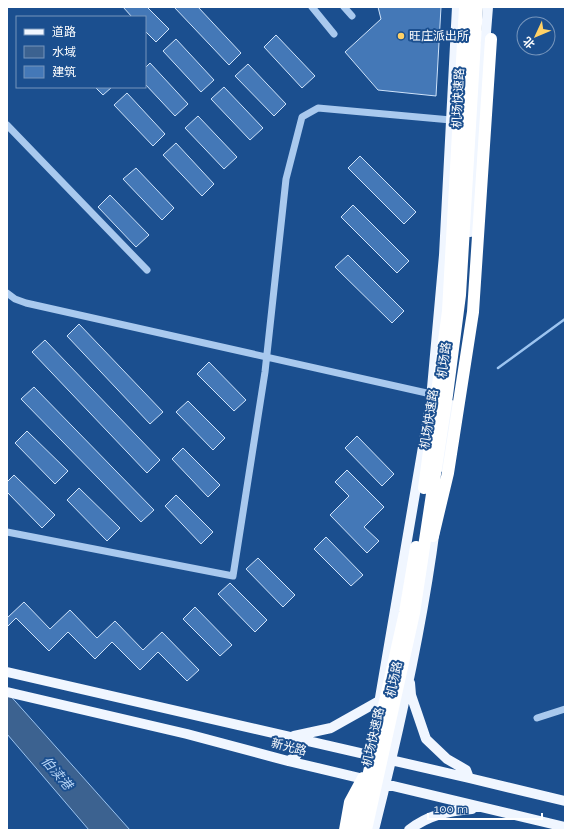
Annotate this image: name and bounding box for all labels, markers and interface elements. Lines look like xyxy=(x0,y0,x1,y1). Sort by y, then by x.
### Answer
legend xyxy=(16,16,146,88)
north arrow xyxy=(516,16,556,56)
text: 道路 xyxy=(52,25,76,39)
place label: 旺庄派出所 xyxy=(409,29,469,43)
marker: 旺庄派出所 xyxy=(396,31,406,41)
text: 北 xyxy=(521,34,538,51)
text: 水域 xyxy=(52,45,76,59)
text: 建筑 xyxy=(52,65,76,79)
street label: 机场快速路 xyxy=(449,68,467,128)
street label: 机场路 xyxy=(435,341,453,379)
street label: 机场快速路 xyxy=(417,388,441,450)
street label: 机场路 xyxy=(383,660,405,698)
street label: 机场快速路 xyxy=(359,706,387,768)
street label: 新光路 xyxy=(270,736,308,758)
water label: 伯渎港 xyxy=(39,753,77,794)
scale bar xyxy=(428,795,542,821)
text: 100 m xyxy=(434,802,468,816)

